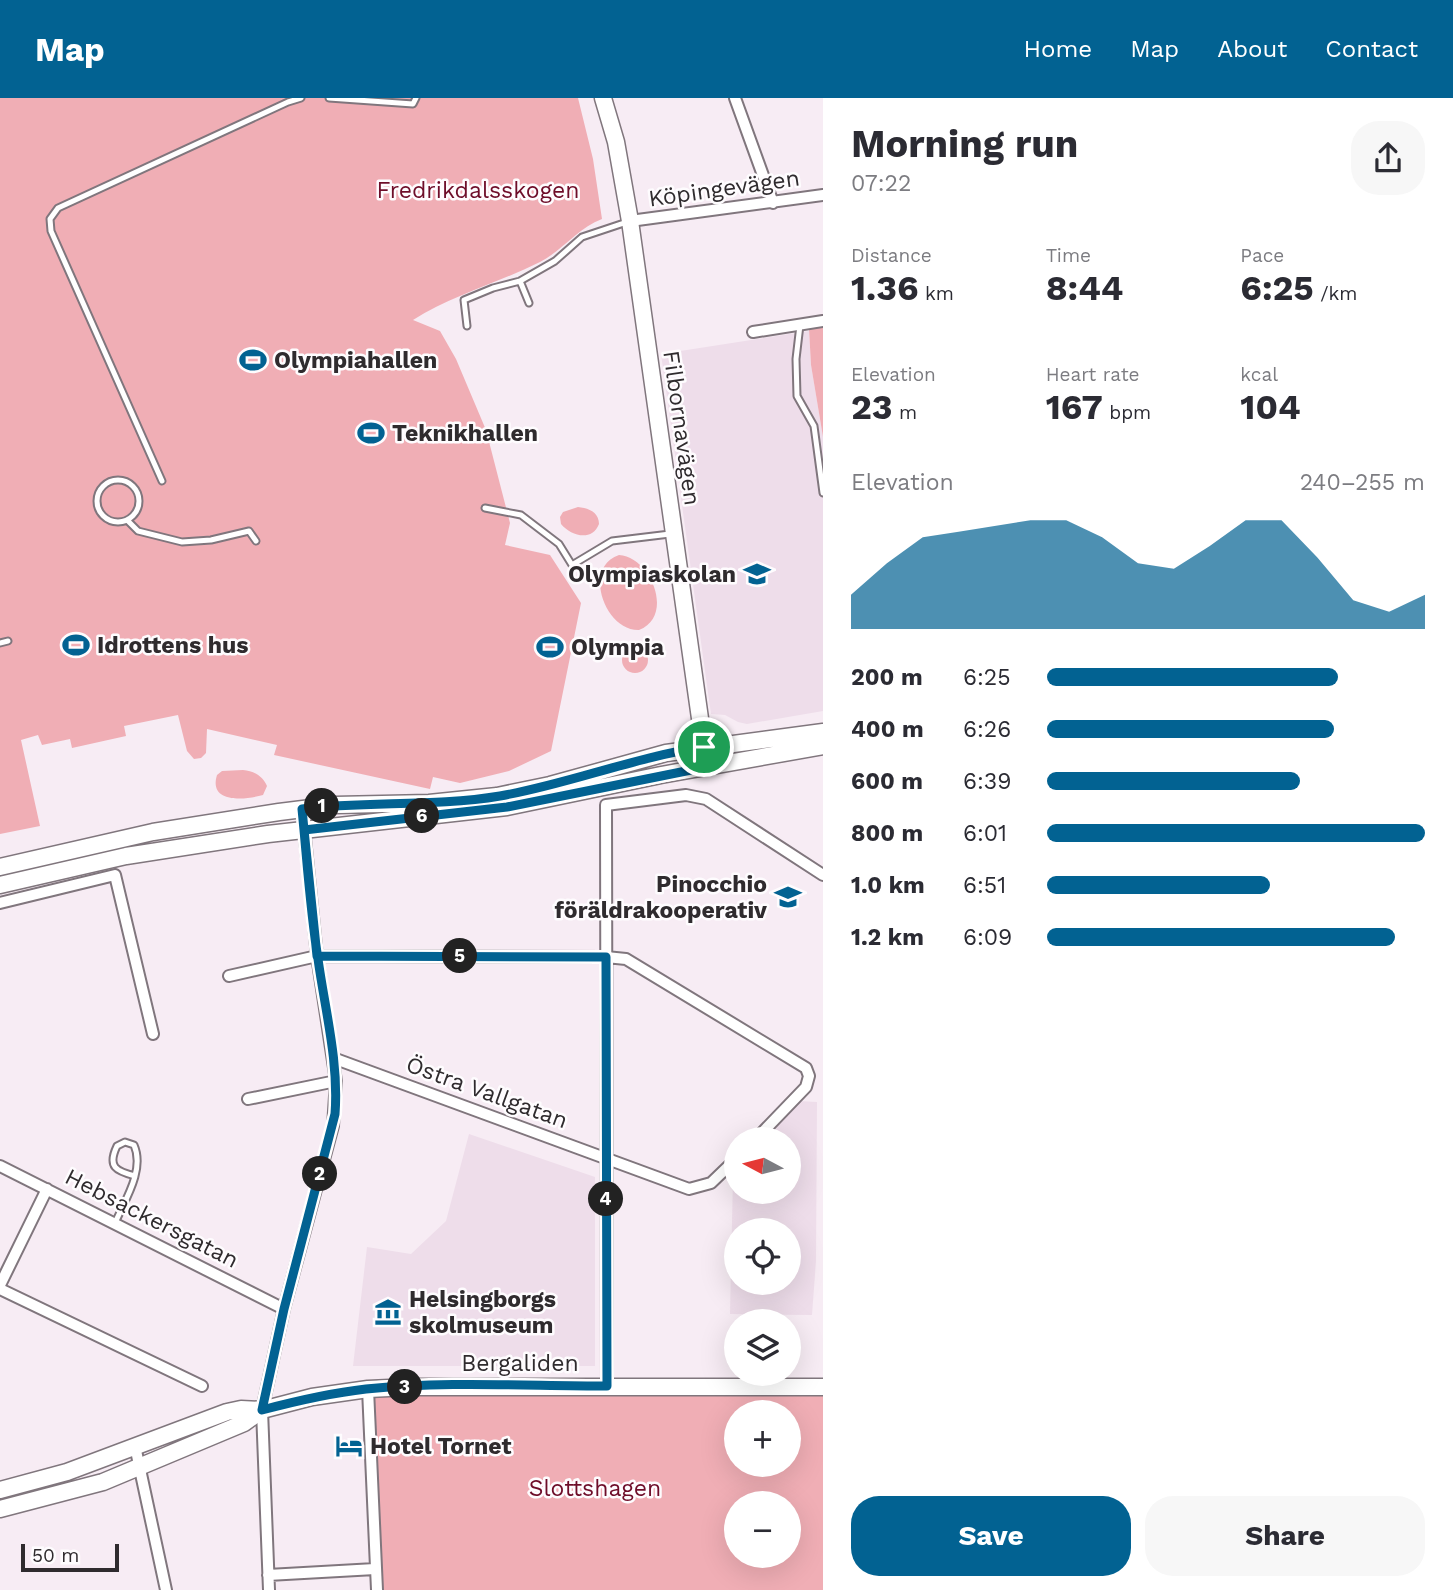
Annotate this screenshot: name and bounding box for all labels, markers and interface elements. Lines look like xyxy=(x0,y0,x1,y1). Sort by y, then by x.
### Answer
text: Map xyxy=(35,30,105,69)
text: Home xyxy=(1024,35,1092,63)
text: Map xyxy=(1130,35,1179,63)
text: About xyxy=(1217,35,1287,63)
text: Contact xyxy=(1325,35,1418,63)
button: share xyxy=(1351,121,1425,195)
text: Morning run xyxy=(851,122,1078,166)
street label: Köpingevägen xyxy=(647,165,801,212)
text: 07:22 xyxy=(851,170,911,197)
park label: Fredrikdalsskogen xyxy=(377,177,579,204)
text: Distance xyxy=(851,244,932,267)
text: Time xyxy=(1046,244,1091,267)
text: Pace xyxy=(1240,244,1284,267)
text: 1.36 xyxy=(851,267,919,309)
text: 8:44 xyxy=(1046,267,1123,309)
text: 6:25 xyxy=(1240,267,1314,309)
text: km xyxy=(919,282,954,305)
text: /km xyxy=(1314,282,1357,305)
sports icon: Olympiahallen xyxy=(238,345,268,375)
place label: Olympiahallen xyxy=(274,347,437,374)
street label: Filbornavägen xyxy=(657,349,706,507)
text: Elevation xyxy=(851,363,936,386)
text: Heart rate xyxy=(1046,363,1140,386)
text: kcal xyxy=(1240,363,1278,386)
text: 23 xyxy=(851,386,893,428)
text: 167 xyxy=(1046,386,1103,428)
text: 104 xyxy=(1240,386,1301,428)
text: m xyxy=(893,401,917,424)
text: bpm xyxy=(1103,401,1151,424)
sports icon: Teknikhallen xyxy=(356,418,386,448)
place label: Teknikhallen xyxy=(392,420,538,447)
text: Elevation xyxy=(851,469,954,496)
text: 240–255 m xyxy=(1300,469,1425,496)
school or university icon: Olympiaskolan xyxy=(742,559,772,589)
place label: Olympiaskolan xyxy=(568,561,736,588)
sports icon: Idrottens hus xyxy=(61,630,91,660)
place label: Idrottens hus xyxy=(97,632,249,659)
sports icon: Olympia xyxy=(535,632,565,662)
place label: Olympia xyxy=(571,634,665,661)
text: 200 m xyxy=(851,664,923,691)
text: 6:25 xyxy=(963,664,1011,691)
text: 400 m xyxy=(851,716,924,743)
text: 6:26 xyxy=(963,716,1011,743)
pin xyxy=(674,717,734,777)
icon: arrive xyxy=(685,728,723,766)
text: 600 m xyxy=(851,768,923,795)
text: 6:39 xyxy=(963,768,1011,795)
pin: 1 xyxy=(304,788,340,824)
text: 1 xyxy=(317,794,326,817)
pin: 6 xyxy=(404,798,440,834)
text: 6 xyxy=(416,804,427,827)
text: 800 m xyxy=(851,820,923,847)
text: 6:01 xyxy=(963,820,1007,847)
place label: Pinocchio föräldrakooperativ xyxy=(554,871,767,924)
text: 1.0 km xyxy=(851,872,925,899)
text: 6:51 xyxy=(963,872,1006,899)
school or university icon: Pinocchio föräldrakooperativ xyxy=(773,882,803,912)
text: 1.2 km xyxy=(851,924,924,951)
text: 6:09 xyxy=(963,924,1012,951)
pin: 5 xyxy=(442,938,477,974)
text: 5 xyxy=(454,944,465,967)
street label: Östra Vallgatan xyxy=(402,1051,571,1134)
north arrow xyxy=(724,1127,802,1204)
map controls xyxy=(724,1127,801,1568)
pin: 2 xyxy=(302,1156,338,1192)
text: 2 xyxy=(314,1162,325,1185)
street label: Hebsackersgatan xyxy=(61,1163,243,1274)
pin: 4 xyxy=(588,1182,624,1216)
text: 4 xyxy=(599,1187,612,1210)
button: locate xyxy=(724,1218,801,1295)
place label: Helsingborgs skolmuseum xyxy=(409,1286,556,1339)
museum icon: Helsingborgs skolmuseum xyxy=(373,1297,403,1327)
button: layers xyxy=(724,1309,801,1386)
street label: Bergaliden xyxy=(461,1350,579,1377)
pin: 3 xyxy=(388,1370,422,1404)
text: 3 xyxy=(399,1375,410,1398)
button: + xyxy=(724,1400,801,1477)
hotel icon: Hotel Tornet xyxy=(334,1431,364,1461)
place label: Hotel Tornet xyxy=(370,1433,512,1460)
park label: Slottshagen xyxy=(529,1475,661,1502)
button: − xyxy=(724,1491,801,1568)
button: Save xyxy=(851,1496,1131,1576)
button: Share xyxy=(1145,1496,1425,1576)
scale bar xyxy=(21,1541,119,1573)
text: 50 m xyxy=(32,1544,79,1567)

